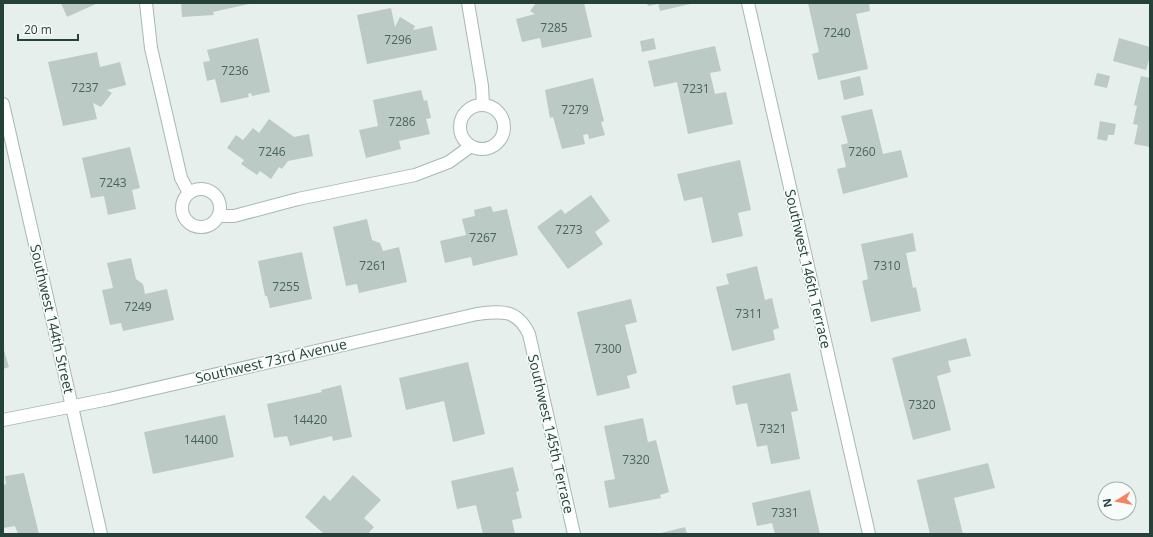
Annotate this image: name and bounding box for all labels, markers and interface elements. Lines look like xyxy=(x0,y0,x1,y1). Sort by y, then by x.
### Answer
scale bar xyxy=(18,16,78,42)
house number: 7285 xyxy=(540,19,568,36)
text: 20 m xyxy=(24,21,52,38)
house number: 7240 xyxy=(823,24,851,41)
house number: 7296 xyxy=(384,31,412,48)
house number: 7236 xyxy=(221,62,249,79)
house number: 7237 xyxy=(71,79,99,96)
house number: 7231 xyxy=(682,80,710,97)
house number: 7279 xyxy=(561,101,589,118)
house number: 7286 xyxy=(388,113,416,130)
house number: 7246 xyxy=(258,143,286,160)
house number: 7260 xyxy=(848,143,876,160)
house number: 7243 xyxy=(99,174,127,191)
street label: Southwest 146th Terrace xyxy=(781,187,836,351)
house number: 7273 xyxy=(555,221,583,238)
house number: 7267 xyxy=(469,229,497,246)
street label: Southwest 144th Street xyxy=(26,242,79,395)
house number: 7261 xyxy=(359,257,387,274)
house number: 7310 xyxy=(873,257,901,274)
house number: 7255 xyxy=(272,278,300,295)
house number: 7249 xyxy=(124,298,152,315)
house number: 7311 xyxy=(735,305,763,322)
street label: Southwest 73rd Avenue xyxy=(193,334,349,387)
house number: 7300 xyxy=(594,340,622,357)
street label: Southwest 145th Terrace xyxy=(524,352,579,516)
house number: 7320 xyxy=(908,396,936,413)
house number: 14420 xyxy=(293,411,327,428)
house number: 7321 xyxy=(759,420,787,437)
house number: 14400 xyxy=(184,431,218,448)
house number: 7320 xyxy=(622,451,650,468)
north arrow xyxy=(1097,481,1137,521)
text: N xyxy=(1098,497,1115,509)
house number: 7331 xyxy=(771,504,799,521)

